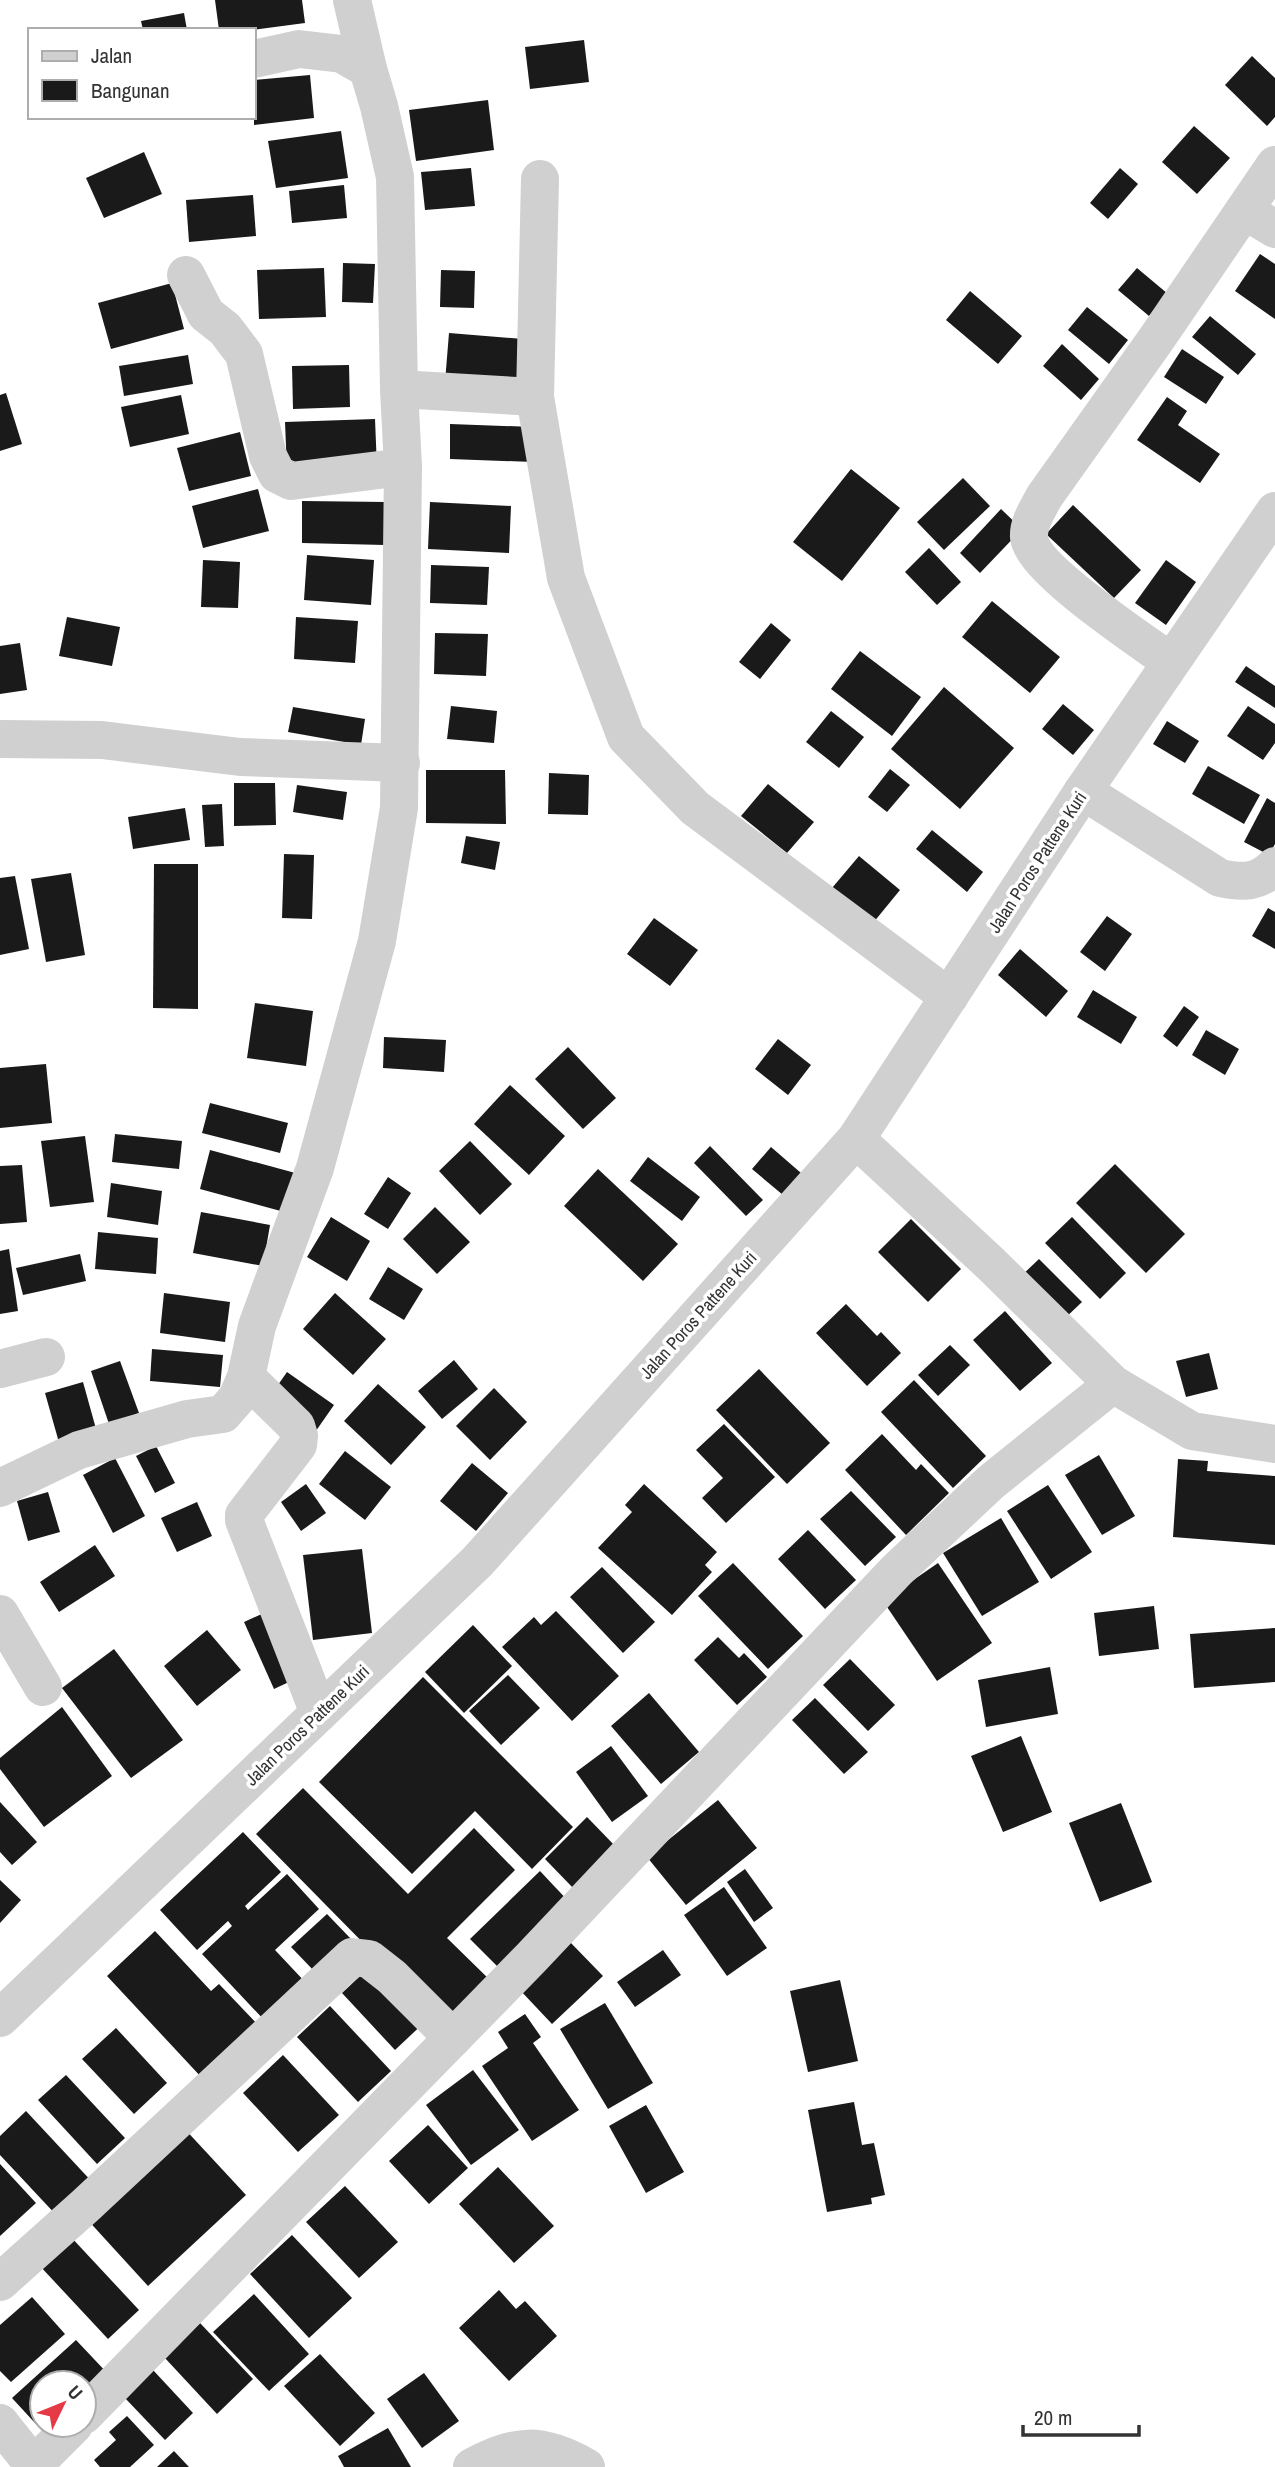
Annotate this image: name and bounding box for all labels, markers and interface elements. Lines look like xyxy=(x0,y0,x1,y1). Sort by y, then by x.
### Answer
legend xyxy=(28,28,256,119)
text: Jalan xyxy=(91,41,132,70)
text: Bangunan xyxy=(91,76,170,105)
street label: Jalan Poros Pattene Kuri xyxy=(982,786,1092,938)
street label: Jalan Poros Pattene Kuri xyxy=(634,1246,762,1384)
street label: Jalan Poros Pattene Kuri xyxy=(239,1659,375,1791)
north arrow xyxy=(28,2369,98,2439)
text: U xyxy=(62,2379,89,2405)
scale bar xyxy=(1023,2394,1138,2438)
text: 20 m xyxy=(1034,2403,1072,2432)

